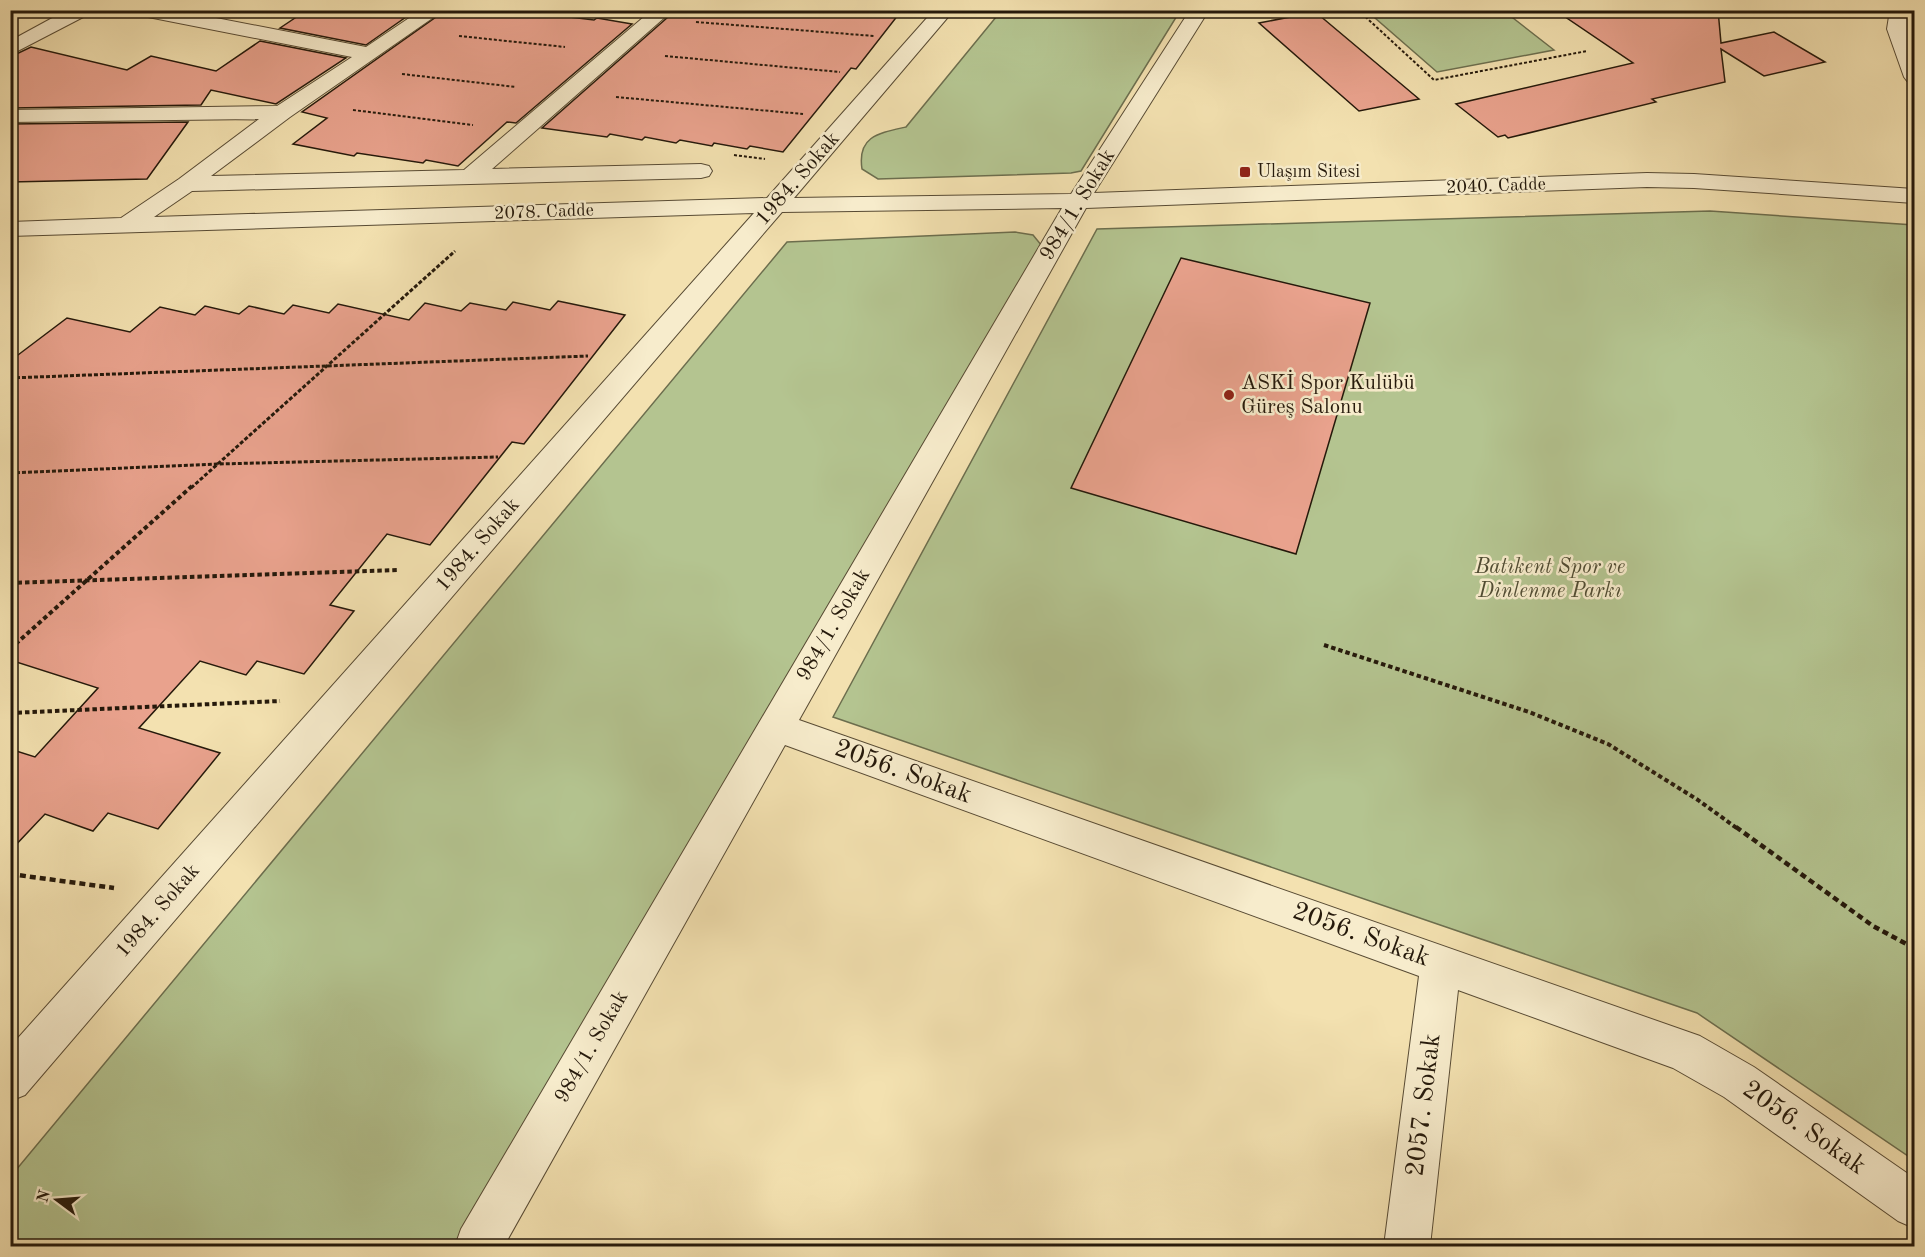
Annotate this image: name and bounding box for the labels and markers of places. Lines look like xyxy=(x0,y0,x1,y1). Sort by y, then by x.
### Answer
place label: Ulaşım Sitesi xyxy=(1257,163,1360,181)
marker: Ulaşım Sitesi xyxy=(1238,165,1252,179)
place label: ASKİ Spor Kulübü Güreş Salonu xyxy=(1241,369,1415,418)
marker: ASKİ Spor Kulübü Güreş Salonu xyxy=(1222,388,1236,402)

